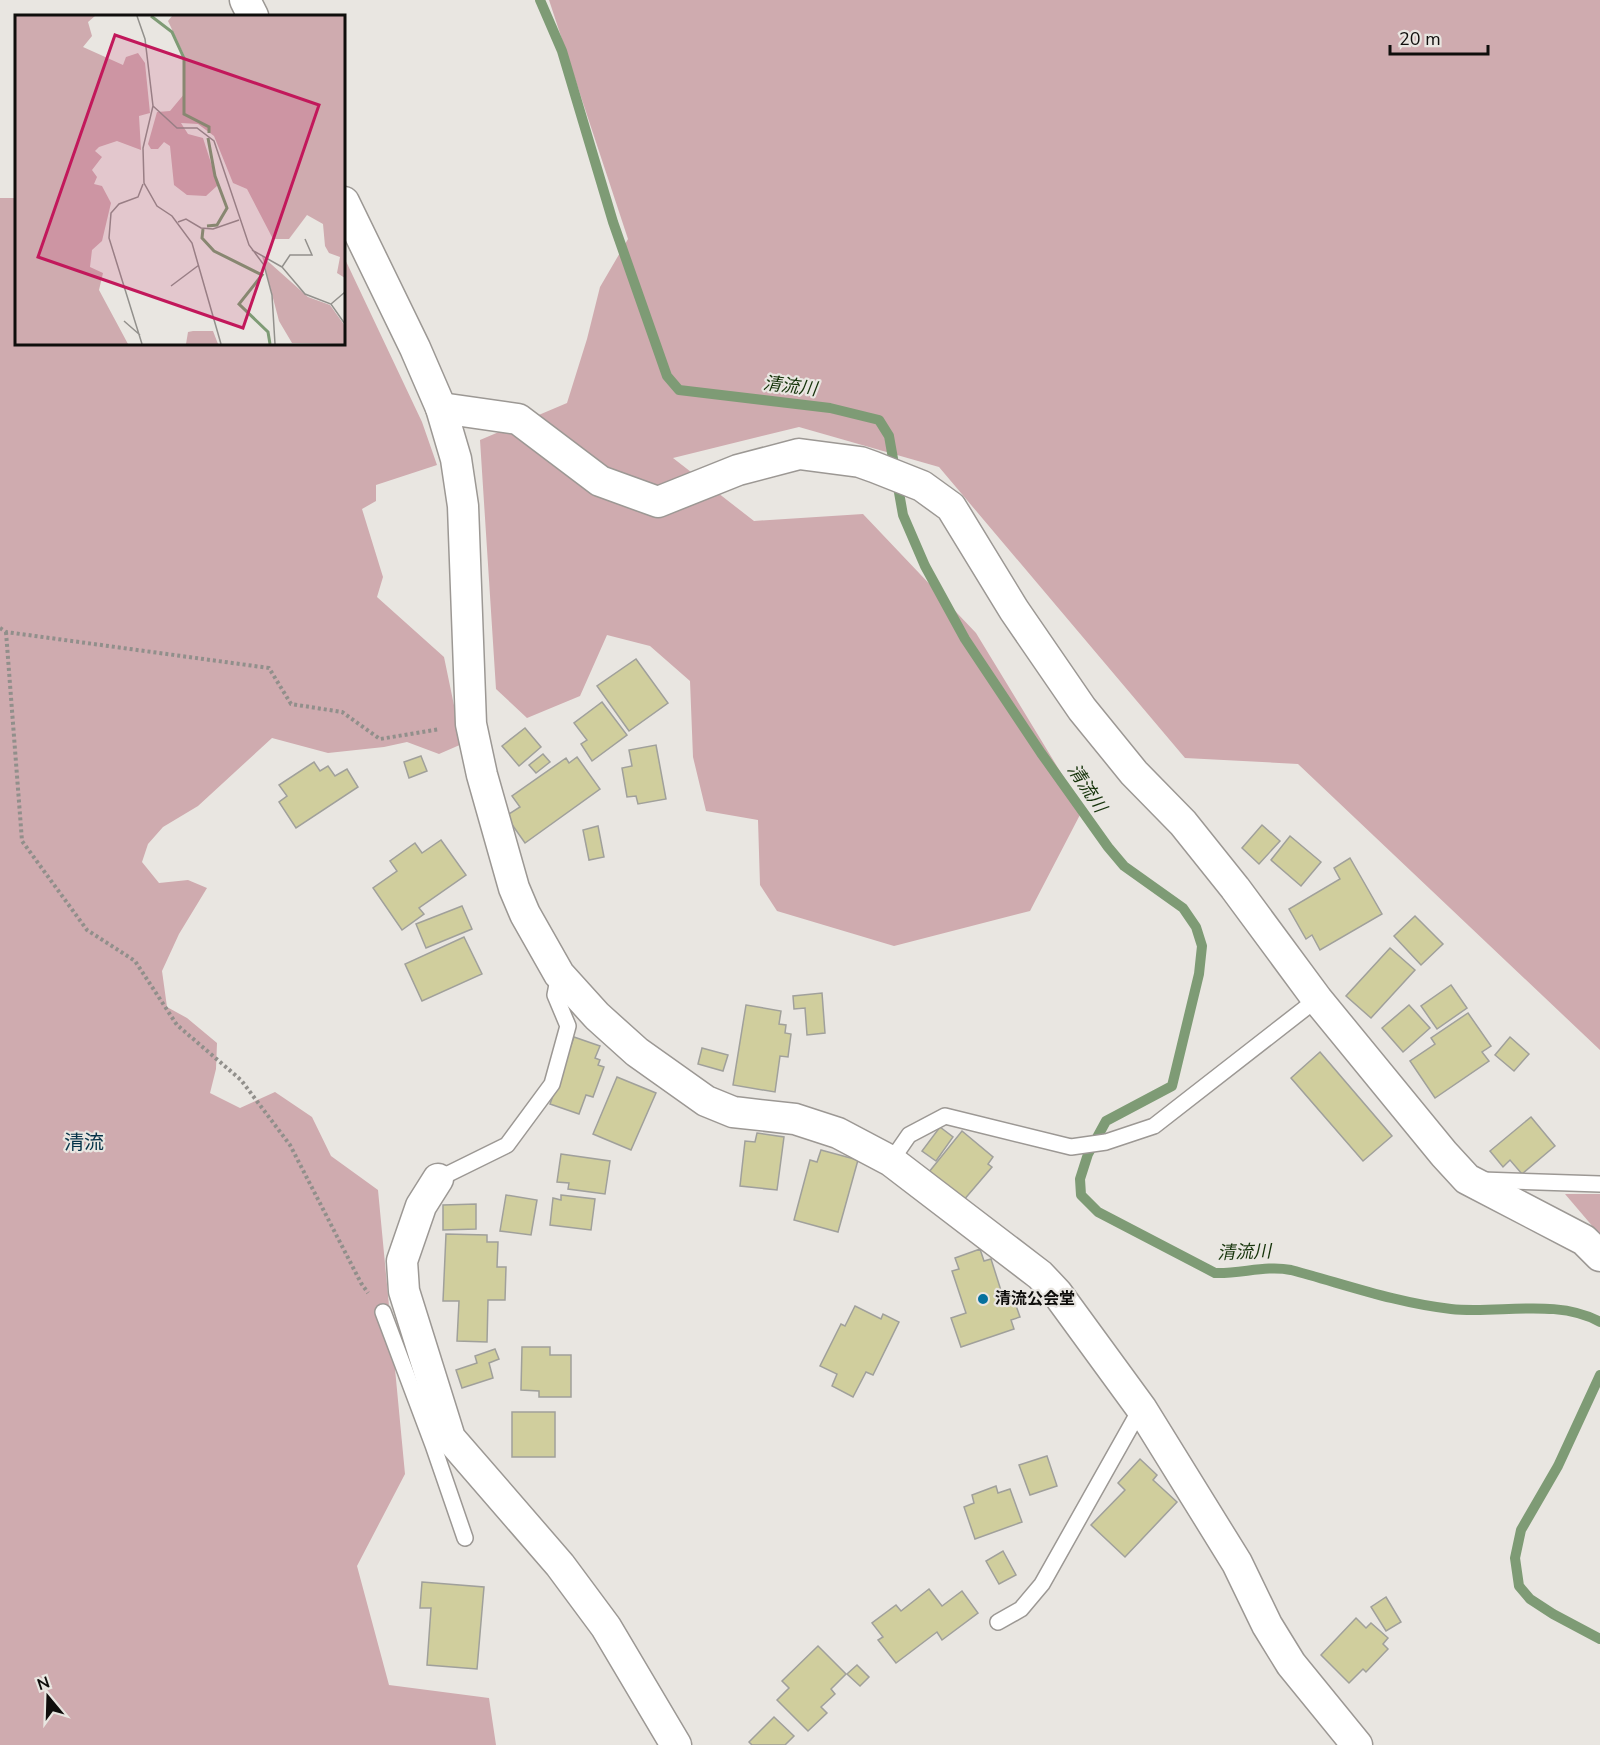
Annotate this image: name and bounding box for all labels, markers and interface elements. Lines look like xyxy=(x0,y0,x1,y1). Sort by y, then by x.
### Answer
inset map xyxy=(15,15,345,345)
scale bar xyxy=(1390,18,1488,56)
text: 20 m xyxy=(1399,27,1441,51)
water label: 清流川 xyxy=(762,371,820,401)
water label: 清流川 xyxy=(1062,759,1113,819)
district label: 清流 xyxy=(64,1129,104,1156)
water label: 清流川 xyxy=(1217,1239,1273,1265)
place label: 清流公会堂 xyxy=(995,1288,1075,1310)
marker: 清流公会堂 xyxy=(976,1292,990,1306)
north arrow xyxy=(18,1667,78,1727)
text: N xyxy=(34,1671,53,1696)

